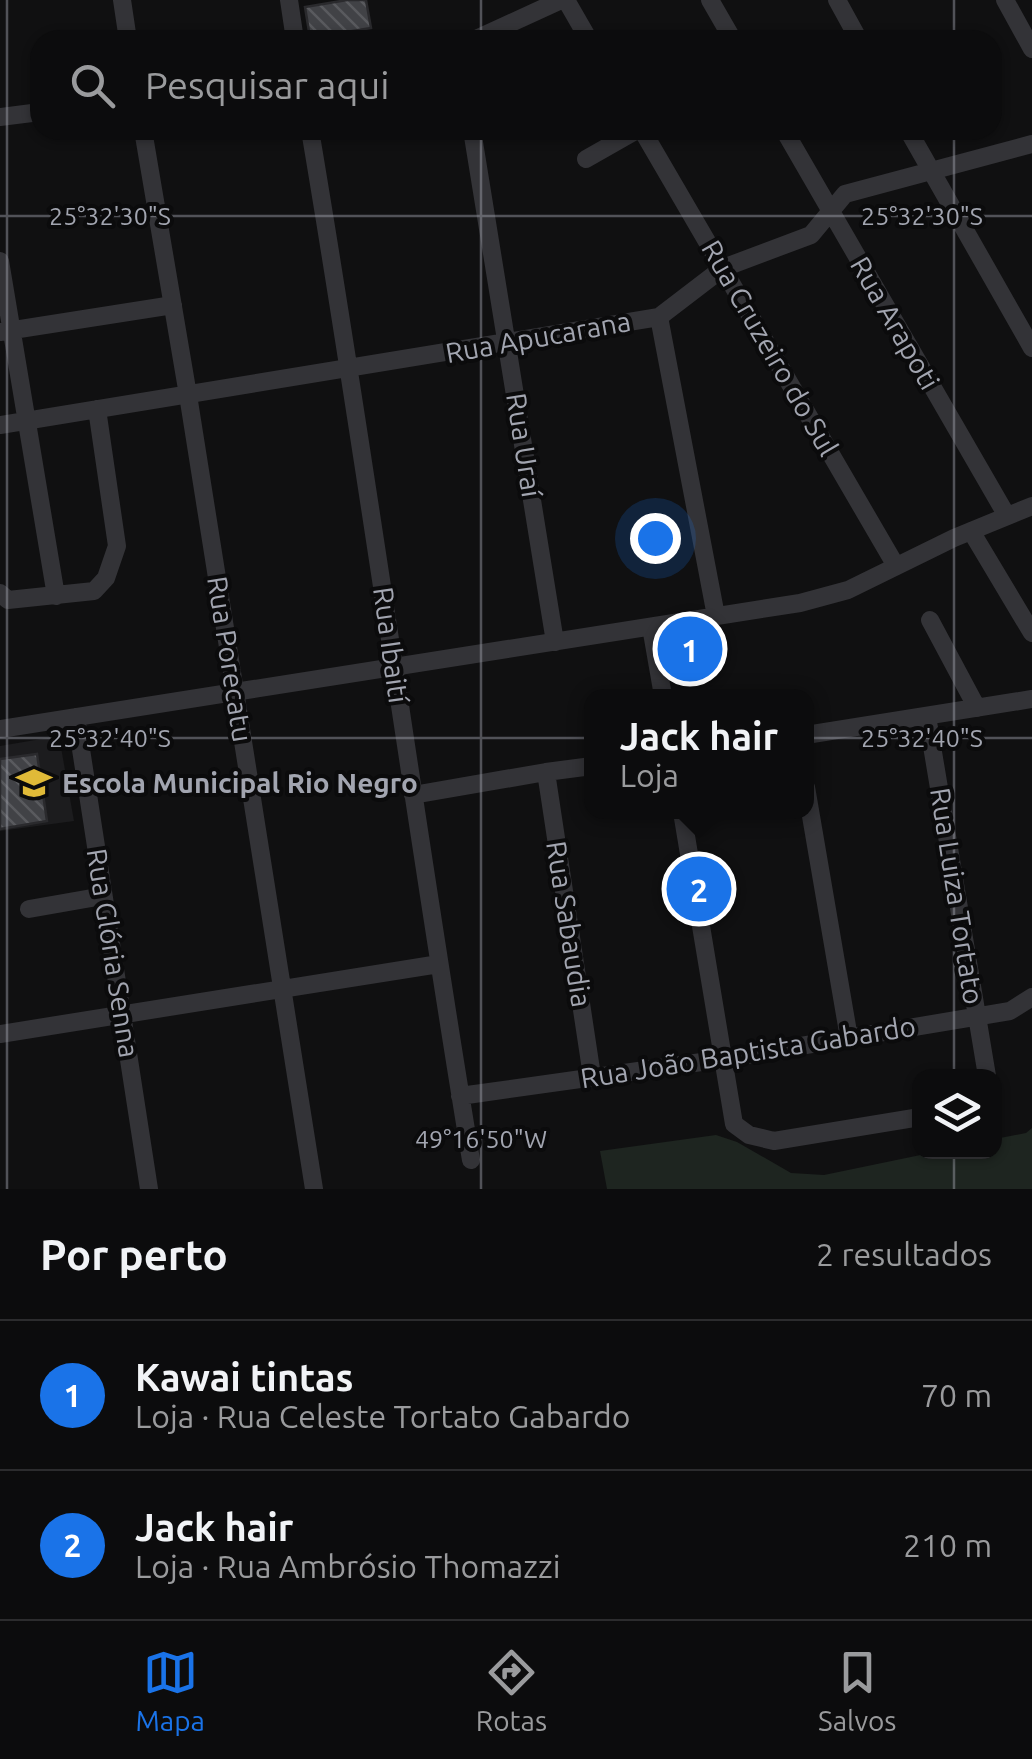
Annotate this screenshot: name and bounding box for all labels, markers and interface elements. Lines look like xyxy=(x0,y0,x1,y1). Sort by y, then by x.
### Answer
search box xyxy=(30,30,1002,140)
icon: search xyxy=(65,58,120,113)
text: Pesquisar aqui xyxy=(145,64,389,106)
text: 25°32'30"S xyxy=(49,202,171,230)
text: 25°32'30"S xyxy=(861,202,983,230)
street label: Rua Cruzeiro do Sul xyxy=(696,235,845,461)
street label: Rua Arapoti xyxy=(845,251,946,395)
street label: Rua Apucarana xyxy=(443,305,633,368)
street label: Rua Uraí xyxy=(501,391,548,500)
your location xyxy=(630,513,681,564)
street label: Rua Porecatu xyxy=(202,574,259,744)
street label: Rua Ibaití xyxy=(368,585,415,706)
pin: 1 xyxy=(658,612,722,686)
popup xyxy=(584,689,814,819)
text: Jack hair xyxy=(620,715,778,757)
text: 25°32'40"S xyxy=(49,724,171,752)
text: 25°32'40"S xyxy=(861,724,983,752)
text: Loja xyxy=(620,757,679,793)
school or university icon: Escola Municipal Rio Negro xyxy=(15,764,53,802)
place label: Escola Municipal Rio Negro xyxy=(62,767,418,798)
street label: Rua Luiza Tortato xyxy=(925,785,990,1006)
street label: Rua Sabaudia xyxy=(541,839,598,1009)
street label: Rua Glória Senna xyxy=(82,846,145,1060)
pin: 2 xyxy=(666,852,732,926)
street label: Rua João Baptista Gabardo xyxy=(578,1010,918,1093)
map controls xyxy=(912,1069,1002,1159)
button: layers xyxy=(912,1069,1002,1159)
text: 49°16'50"W xyxy=(415,1125,547,1153)
text: Por perto xyxy=(40,1231,228,1278)
text: 2 resultados xyxy=(816,1236,992,1272)
text: Kawai tintas xyxy=(135,1356,353,1398)
text: 1 xyxy=(63,1377,82,1413)
text: 70 m xyxy=(921,1377,992,1413)
text: Loja · Rua Celeste Tortato Gabardo xyxy=(135,1398,630,1434)
text: Jack hair xyxy=(135,1506,293,1548)
text: 2 xyxy=(63,1527,82,1563)
text: 210 m xyxy=(903,1527,992,1563)
text: Loja · Rua Ambrósio Thomazzi xyxy=(135,1548,560,1584)
tab: Mapa xyxy=(135,1645,205,1736)
tab: Rotas xyxy=(476,1645,547,1736)
tab: Salvos xyxy=(818,1645,897,1736)

